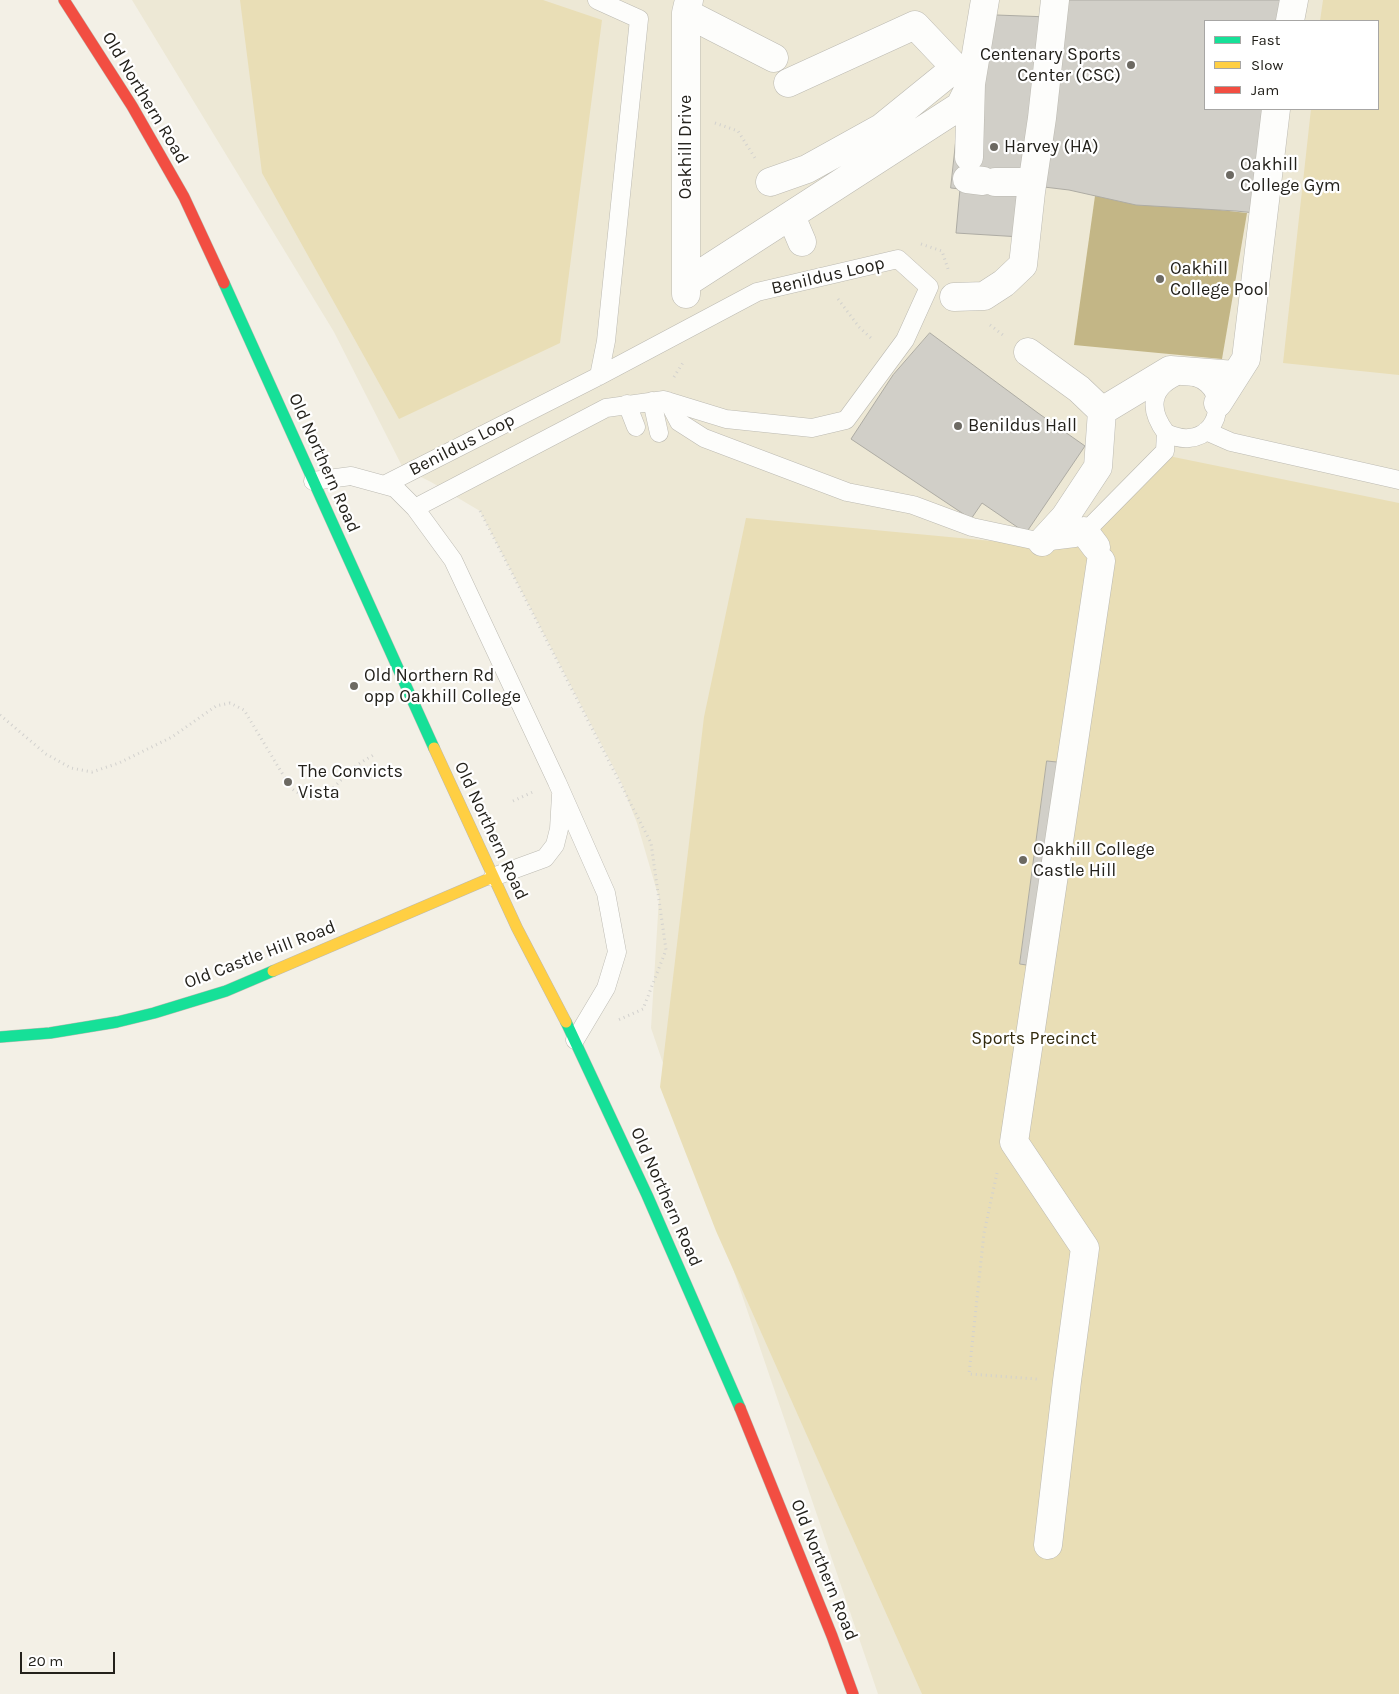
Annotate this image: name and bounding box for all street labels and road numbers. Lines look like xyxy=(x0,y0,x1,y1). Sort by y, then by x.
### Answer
street label: Old Northern Road xyxy=(97,28,193,168)
street label: Oakhill Drive xyxy=(675,95,697,199)
street label: Benildus Loop xyxy=(769,252,887,300)
street label: Old Northern Road xyxy=(284,390,364,536)
street label: Benildus Loop xyxy=(406,409,518,481)
street label: Old Northern Road xyxy=(449,758,533,904)
street label: Old Castle Hill Road xyxy=(181,916,339,994)
street label: Old Northern Road xyxy=(626,1124,706,1270)
street label: Old Northern Road xyxy=(786,1496,862,1644)

